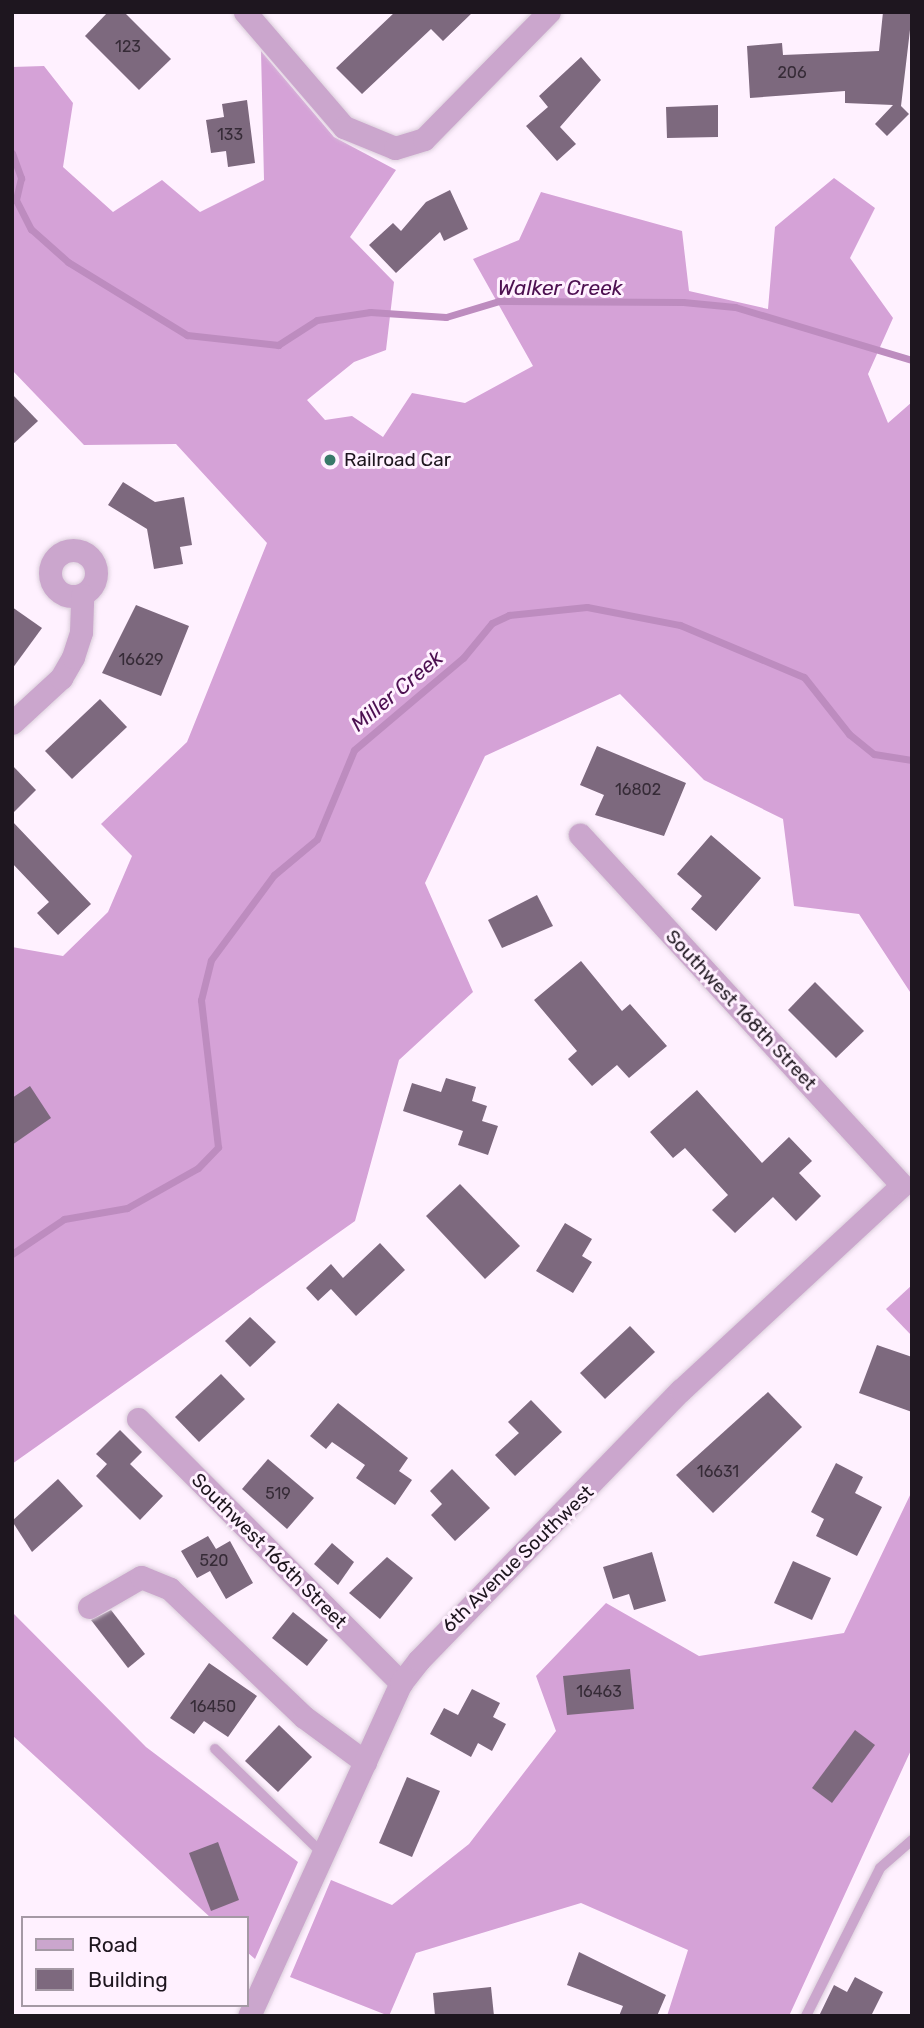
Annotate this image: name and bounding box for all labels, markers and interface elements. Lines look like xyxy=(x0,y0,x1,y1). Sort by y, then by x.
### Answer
house number: 123 xyxy=(115,37,141,57)
house number: 206 xyxy=(777,63,807,83)
house number: 133 xyxy=(217,125,243,145)
water label: Walker Creek xyxy=(497,275,623,301)
place label: Railroad Car xyxy=(344,449,451,471)
marker: Railroad Car xyxy=(322,452,338,468)
water label: Miller Creek xyxy=(346,645,448,737)
house number: 16629 xyxy=(118,650,164,670)
house number: 16802 xyxy=(615,780,661,800)
street label: Southwest 168th Street xyxy=(661,925,821,1095)
house number: 16631 xyxy=(697,1462,739,1482)
street label: Southwest 166th Street xyxy=(187,1469,351,1633)
street label: 6th Avenue Southwest xyxy=(437,1481,599,1637)
house number: 519 xyxy=(265,1484,291,1504)
house number: 520 xyxy=(199,1551,229,1571)
house number: 16463 xyxy=(576,1682,622,1702)
house number: 16450 xyxy=(190,1697,236,1717)
legend xyxy=(21,1916,248,2007)
text: Road xyxy=(88,1932,138,1957)
text: Building xyxy=(88,1967,168,1992)

